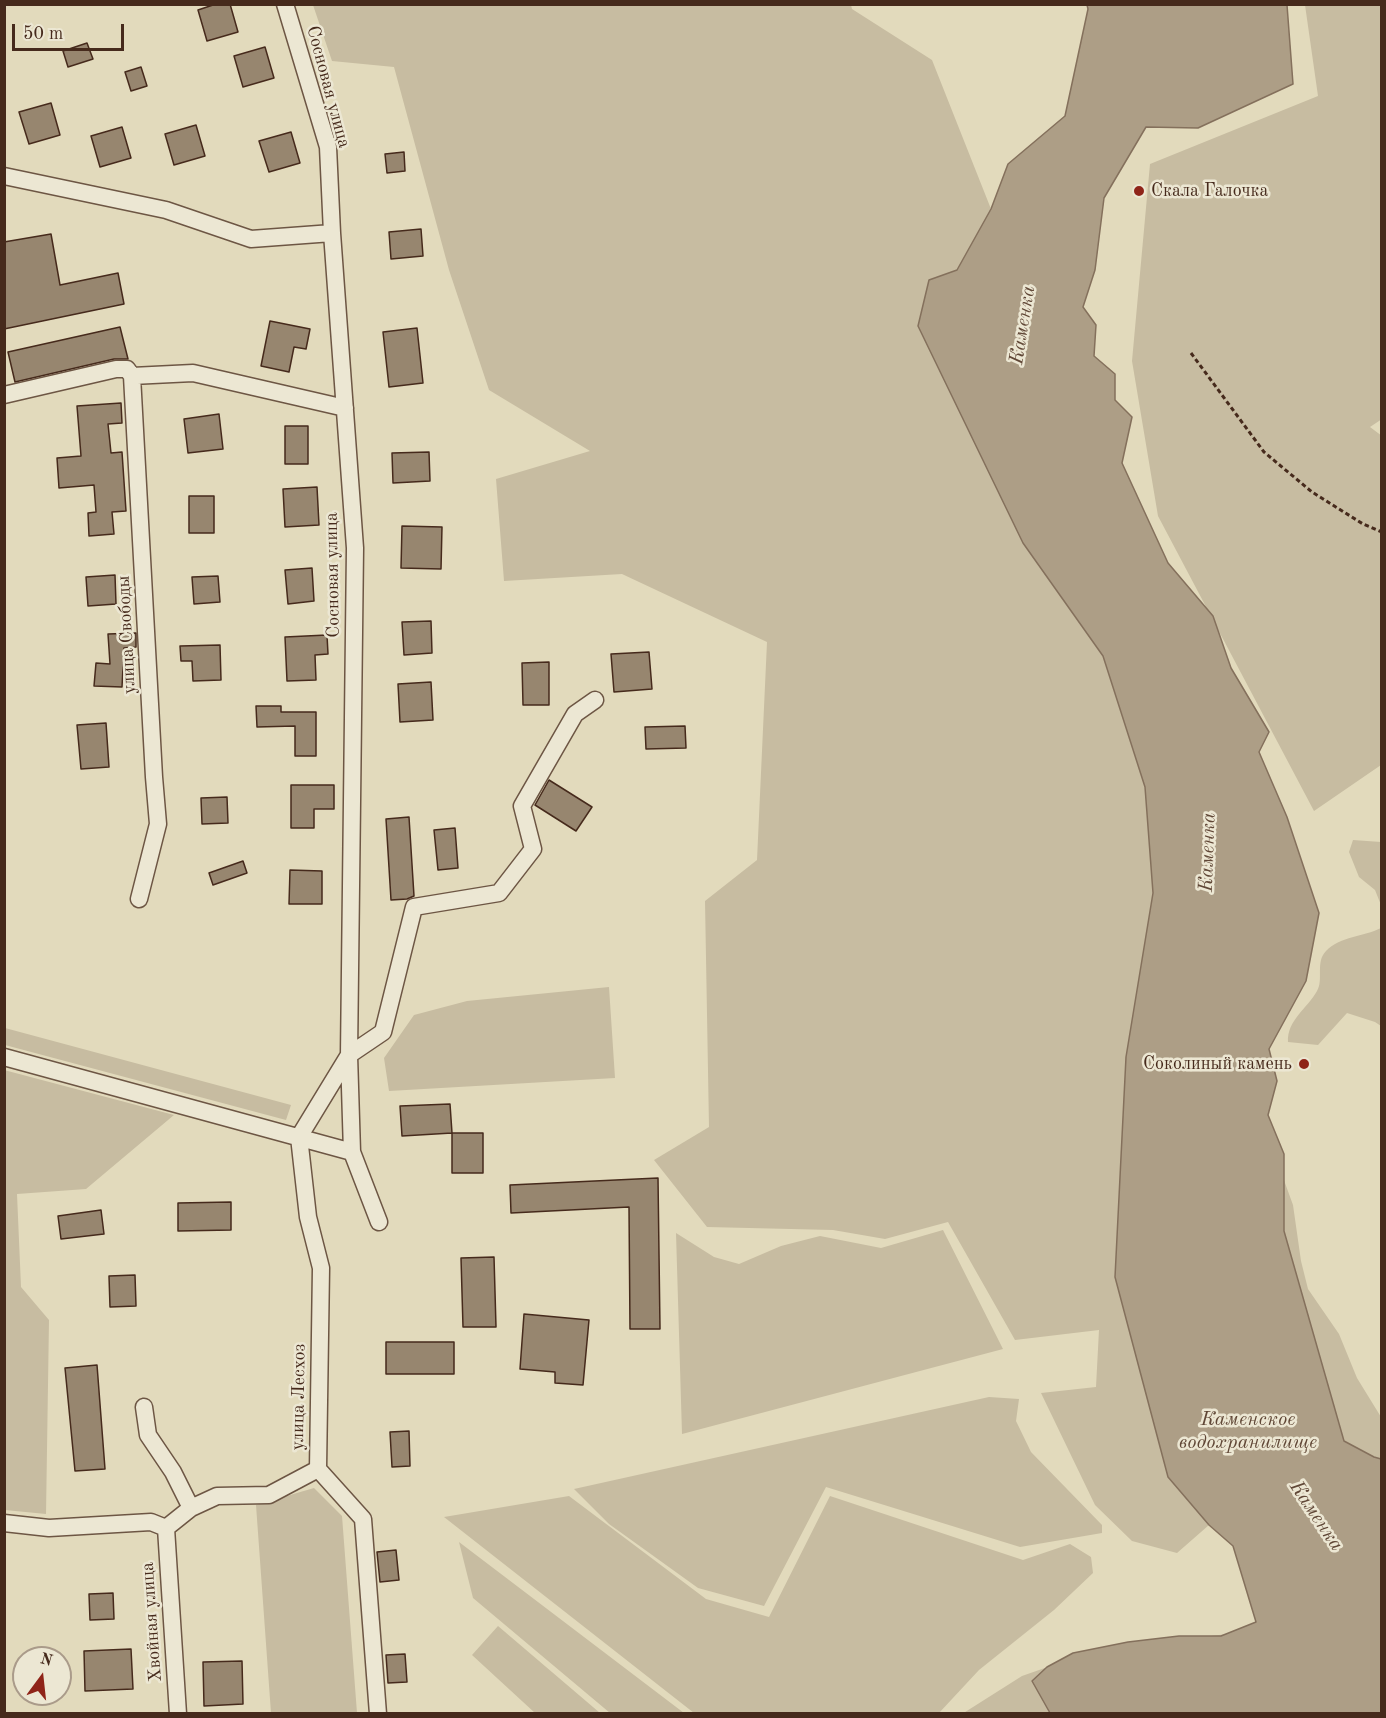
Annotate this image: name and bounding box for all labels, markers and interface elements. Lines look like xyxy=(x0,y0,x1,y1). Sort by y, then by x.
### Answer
scale bar xyxy=(15,12,128,50)
street label: Сосновая улица xyxy=(301,24,355,150)
text: 50 m xyxy=(23,25,63,43)
place label: Скала Галочка xyxy=(1151,180,1269,202)
marker: Скала Галочка xyxy=(1132,184,1146,198)
water label: Каменка xyxy=(1005,284,1041,366)
street label: Сосновая улица xyxy=(321,512,345,638)
street label: улица Свободы xyxy=(113,575,141,695)
water label: Каменка xyxy=(1195,812,1221,892)
place label: Соколиный камень xyxy=(1143,1053,1292,1075)
marker: Соколиный камень xyxy=(1297,1057,1311,1071)
street label: улица Лесхоз xyxy=(287,1343,311,1451)
water label: Каменское водохранилище xyxy=(1179,1408,1317,1455)
water label: Каменка xyxy=(1284,1476,1348,1556)
street label: Хвойная улица xyxy=(137,1561,167,1683)
north arrow xyxy=(12,1646,72,1706)
text: N xyxy=(38,1651,54,1670)

